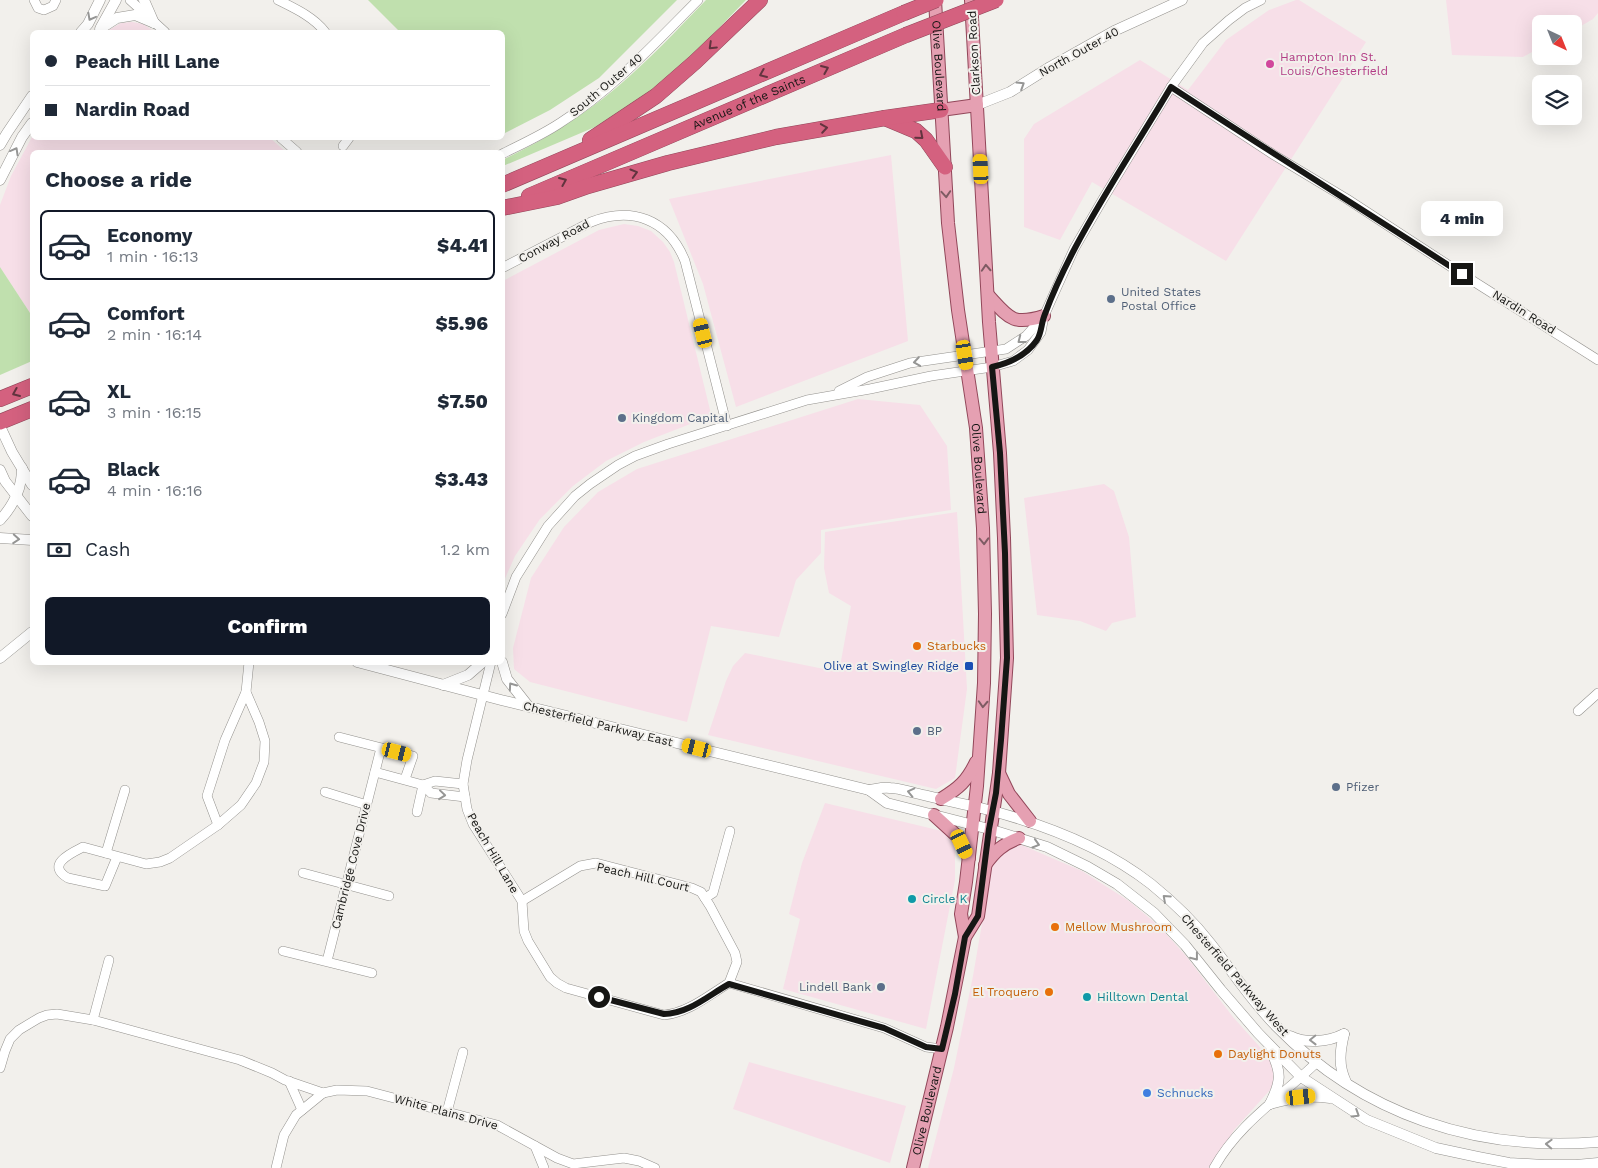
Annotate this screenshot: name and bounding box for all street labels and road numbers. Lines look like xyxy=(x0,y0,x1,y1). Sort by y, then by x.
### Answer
street label: Clarkson Road xyxy=(965,10,983,96)
street label: Olive Boulevard xyxy=(929,20,948,112)
street label: North Outer 40 xyxy=(1037,24,1121,80)
street label: South Outer 40 xyxy=(567,50,645,120)
street label: Avenue of the Saints xyxy=(690,72,807,132)
street label: Conway Road xyxy=(516,216,592,266)
street label: Nardin Road xyxy=(1490,287,1558,337)
street label: Olive Boulevard xyxy=(968,422,989,515)
street label: Chesterfield Parkway East xyxy=(522,699,674,749)
street label: Cambridge Cove Drive xyxy=(329,801,373,931)
street label: Peach Hill Lane xyxy=(464,810,522,896)
street label: Peach Hill Court xyxy=(595,860,691,894)
street label: Chesterfield Parkway West xyxy=(1178,911,1292,1039)
street label: Olive Boulevard xyxy=(909,1065,944,1157)
street label: White Plains Drive xyxy=(393,1091,499,1133)

